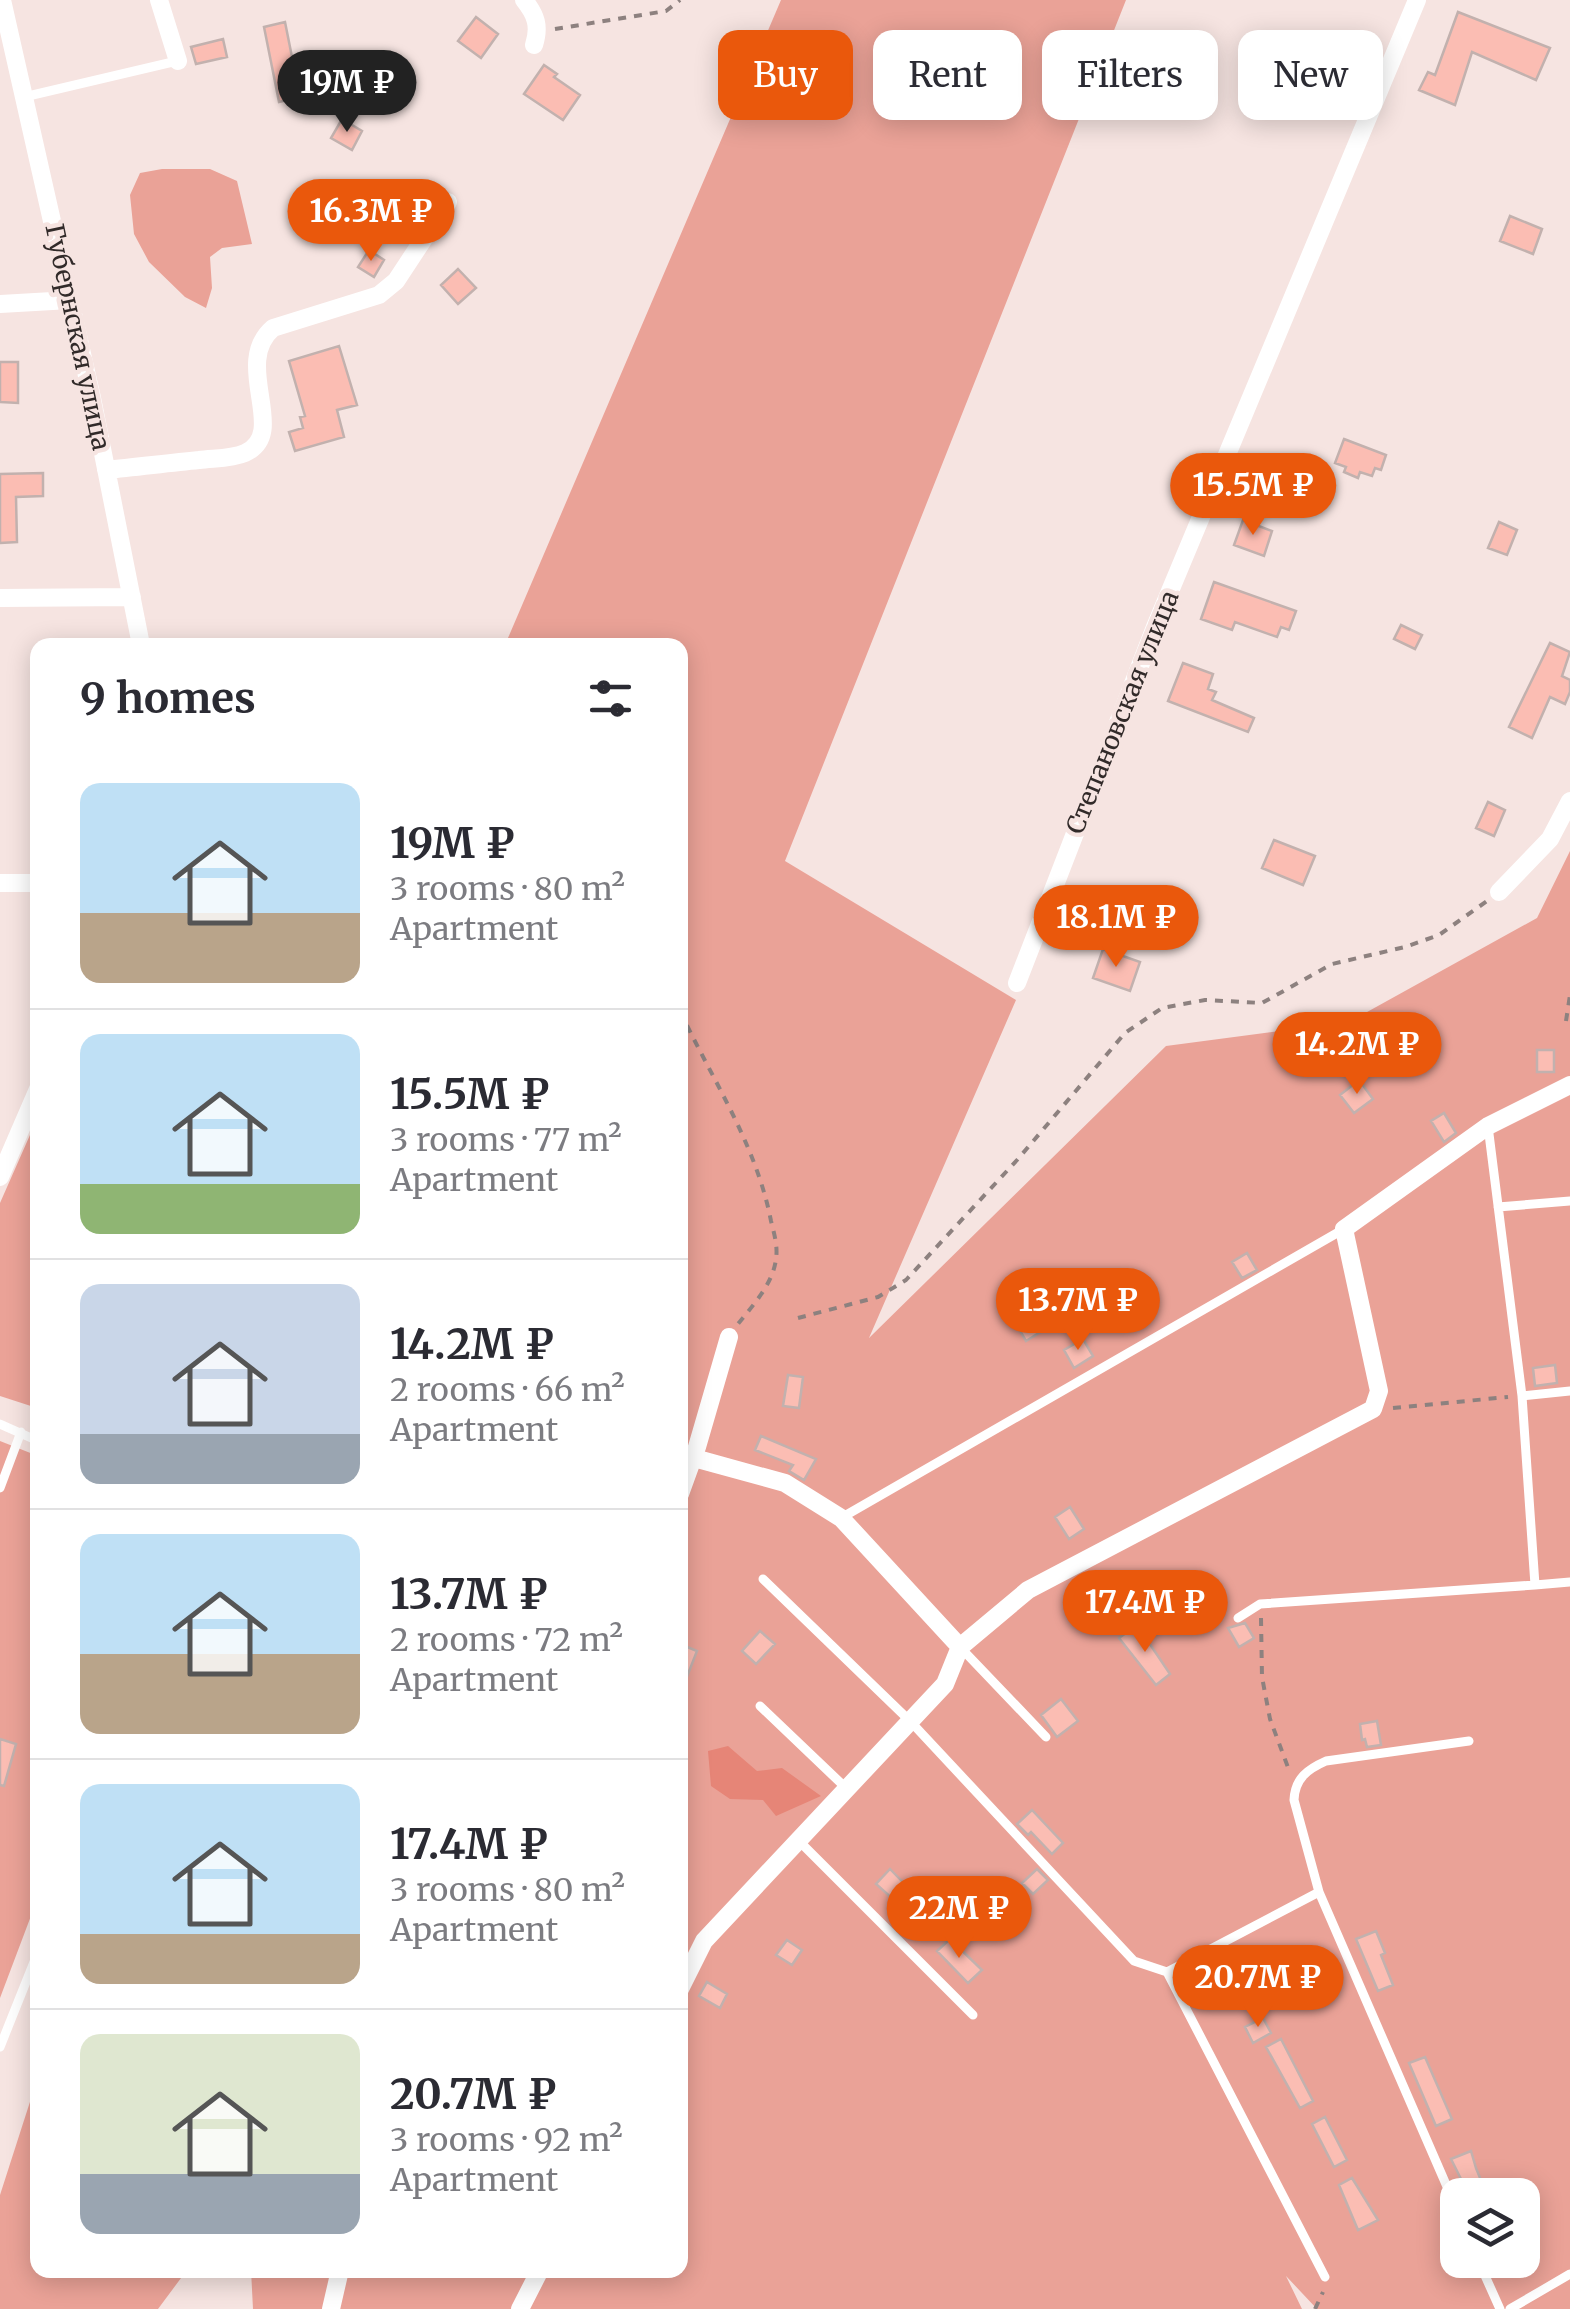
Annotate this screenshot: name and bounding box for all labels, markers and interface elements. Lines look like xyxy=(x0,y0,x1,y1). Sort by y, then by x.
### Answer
chip: Buy xyxy=(718,30,853,120)
chip: Rent xyxy=(873,30,1022,120)
chip: Filters xyxy=(1042,30,1218,120)
chip: New xyxy=(1238,30,1383,120)
pin: 19M ₽ xyxy=(277,50,417,135)
text: 19M ₽ xyxy=(299,62,395,102)
pin: 16.3M ₽ xyxy=(279,179,463,264)
text: 16.3M ₽ xyxy=(309,191,433,231)
street label: Губернская улица xyxy=(38,221,118,453)
pin: 15.5M ₽ xyxy=(1161,453,1345,538)
text: 15.5M ₽ xyxy=(1192,465,1314,505)
street label: Степановская улица xyxy=(1059,586,1185,838)
icon: filters xyxy=(583,671,638,726)
text: 9 homes xyxy=(80,672,256,724)
text: 19M ₽ xyxy=(390,817,515,869)
icon: home xyxy=(160,823,280,943)
text: 3 rooms · 80 m² xyxy=(390,869,625,909)
pin: 18.1M ₽ xyxy=(1024,885,1208,970)
text: 18.1M ₽ xyxy=(1056,897,1176,937)
text: Apartment xyxy=(390,909,558,949)
pin: 14.2M ₽ xyxy=(1265,1012,1449,1097)
text: 14.2M ₽ xyxy=(1294,1024,1420,1064)
text: 15.5M ₽ xyxy=(390,1068,550,1120)
icon: home xyxy=(160,1074,280,1194)
text: 3 rooms · 77 m² xyxy=(390,1120,622,1160)
text: Apartment xyxy=(390,1160,558,1200)
pin: 13.7M ₽ xyxy=(986,1268,1170,1353)
text: 13.7M ₽ xyxy=(1018,1280,1138,1320)
text: 14.2M ₽ xyxy=(390,1318,554,1370)
icon: home xyxy=(160,1324,280,1444)
text: 2 rooms · 66 m² xyxy=(390,1370,625,1410)
text: Apartment xyxy=(390,1410,558,1450)
text: 13.7M ₽ xyxy=(390,1568,548,1620)
pin: 17.4M ₽ xyxy=(1053,1570,1237,1655)
icon: home xyxy=(160,1574,280,1694)
text: 17.4M ₽ xyxy=(1085,1582,1205,1622)
text: 2 rooms · 72 m² xyxy=(390,1620,623,1660)
text: Apartment xyxy=(390,1660,558,1700)
text: 17.4M ₽ xyxy=(390,1818,548,1870)
icon: home xyxy=(160,1824,280,1944)
text: 3 rooms · 80 m² xyxy=(390,1870,625,1910)
pin: 22M ₽ xyxy=(889,1876,1029,1961)
text: 22M ₽ xyxy=(909,1888,1009,1928)
text: Apartment xyxy=(390,1910,558,1950)
pin: 20.7M ₽ xyxy=(1166,1945,1350,2030)
text: 20.7M ₽ xyxy=(1195,1957,1321,1997)
text: 20.7M ₽ xyxy=(390,2068,556,2120)
icon: home xyxy=(160,2074,280,2194)
text: 3 rooms · 92 m² xyxy=(390,2120,623,2160)
text: Apartment xyxy=(390,2160,558,2200)
map controls xyxy=(1440,2178,1540,2278)
button: layers xyxy=(1440,2178,1540,2278)

